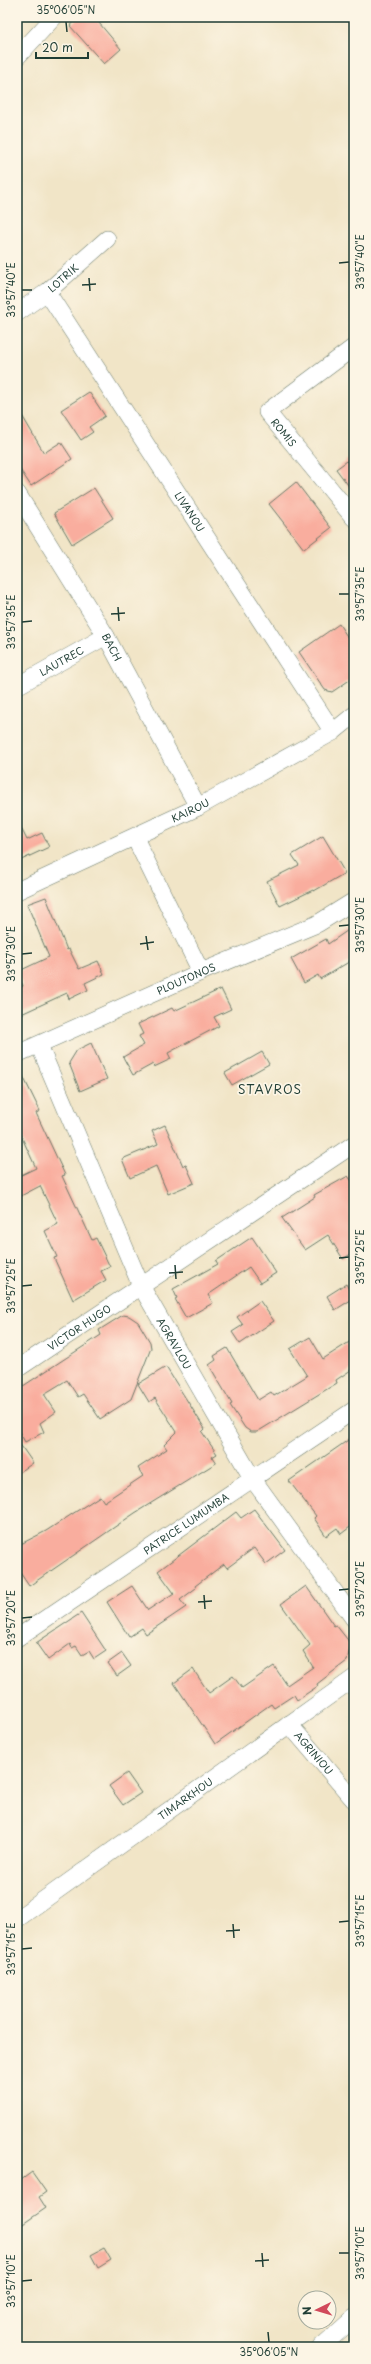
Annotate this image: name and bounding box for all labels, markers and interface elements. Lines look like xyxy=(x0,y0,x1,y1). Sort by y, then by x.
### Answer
text: 35°06'05"N xyxy=(37,2,96,17)
scale bar xyxy=(36,34,88,60)
text: 20 m xyxy=(42,38,73,56)
text: 33°57'40"E xyxy=(352,234,367,290)
street label: LOTRIK xyxy=(44,260,81,295)
text: 33°57'40"E xyxy=(3,262,18,318)
street label: ROMIS xyxy=(268,415,300,450)
street label: LIVANOU xyxy=(172,488,209,534)
text: 33°57'35"E xyxy=(352,567,367,621)
text: 33°57'35"E xyxy=(3,595,18,649)
street label: BACH xyxy=(99,630,126,663)
street label: LAUTREC xyxy=(36,642,86,679)
street label: KAIROU xyxy=(168,794,212,826)
text: 33°57'30"E xyxy=(352,897,367,953)
text: 33°57'30"E xyxy=(3,926,18,982)
street label: PLOUTONOS xyxy=(154,959,218,998)
district label: STAVROS xyxy=(238,1080,302,1098)
text: 33°57'25"E xyxy=(352,1229,367,1285)
text: 33°57'25"E xyxy=(3,1258,18,1314)
street label: VICTOR HUGO xyxy=(44,1300,114,1354)
street label: AGRAVLOU xyxy=(154,1315,195,1372)
street label: PATRICE LUMUMBA xyxy=(140,1489,232,1558)
text: 33°57'20"E xyxy=(352,1561,367,1617)
text: 33°57'20"E xyxy=(3,1590,18,1646)
street label: AGRINIOU xyxy=(291,1728,337,1778)
street label: TIMARKHOU xyxy=(155,1773,216,1823)
text: 33°57'15"E xyxy=(352,1895,367,1948)
text: 33°57'15"E xyxy=(3,1923,18,1976)
text: 33°57'10"E xyxy=(352,2226,367,2280)
text: 33°57'10"E xyxy=(3,2254,18,2308)
north arrow xyxy=(297,2290,337,2330)
text: N xyxy=(298,2306,315,2316)
text: 35°06'05"N xyxy=(240,2344,299,2359)

